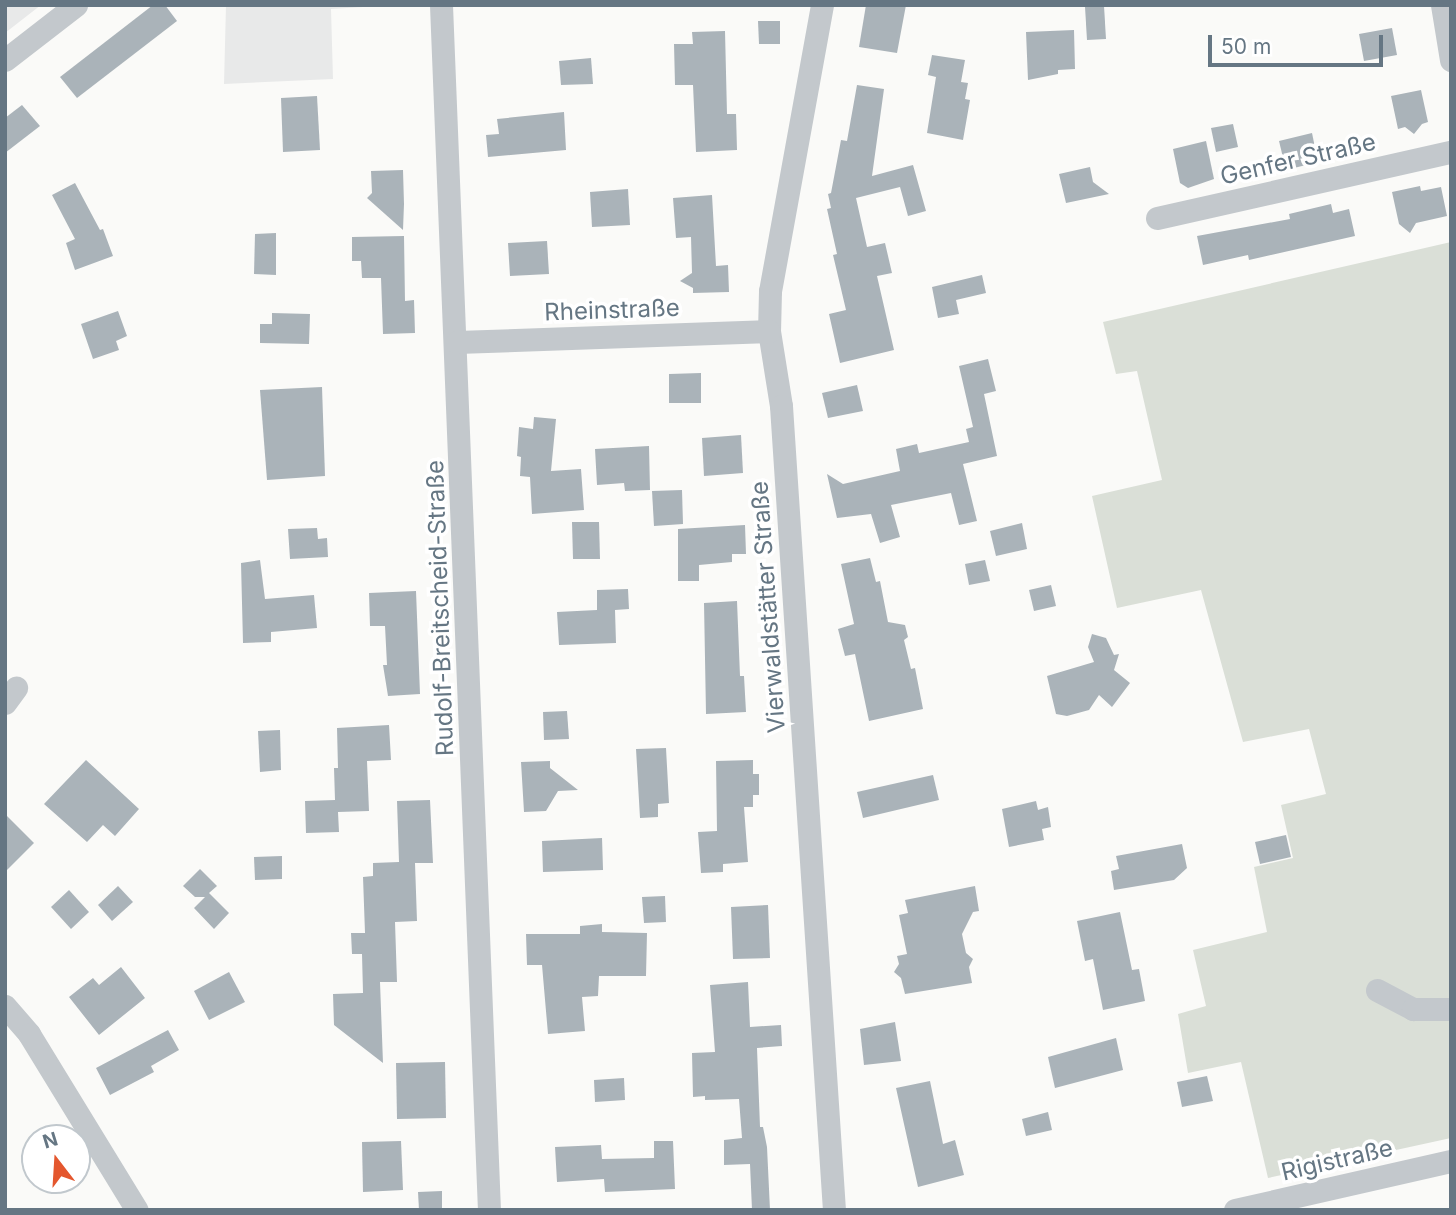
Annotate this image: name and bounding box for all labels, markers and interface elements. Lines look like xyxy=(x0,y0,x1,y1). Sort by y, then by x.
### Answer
scale bar xyxy=(1211,21,1386,65)
text: 50 m xyxy=(1221,34,1271,59)
street label: Genfer Straße xyxy=(1218,127,1378,191)
street label: Rheinstraße xyxy=(544,293,680,327)
street label: Rudolf-Breitscheid-Straße xyxy=(420,459,460,757)
street label: Vierwaldstätter Straße xyxy=(745,480,791,734)
north arrow xyxy=(21,1124,91,1194)
text: N xyxy=(40,1127,61,1153)
street label: Rigistraße xyxy=(1278,1133,1396,1187)

